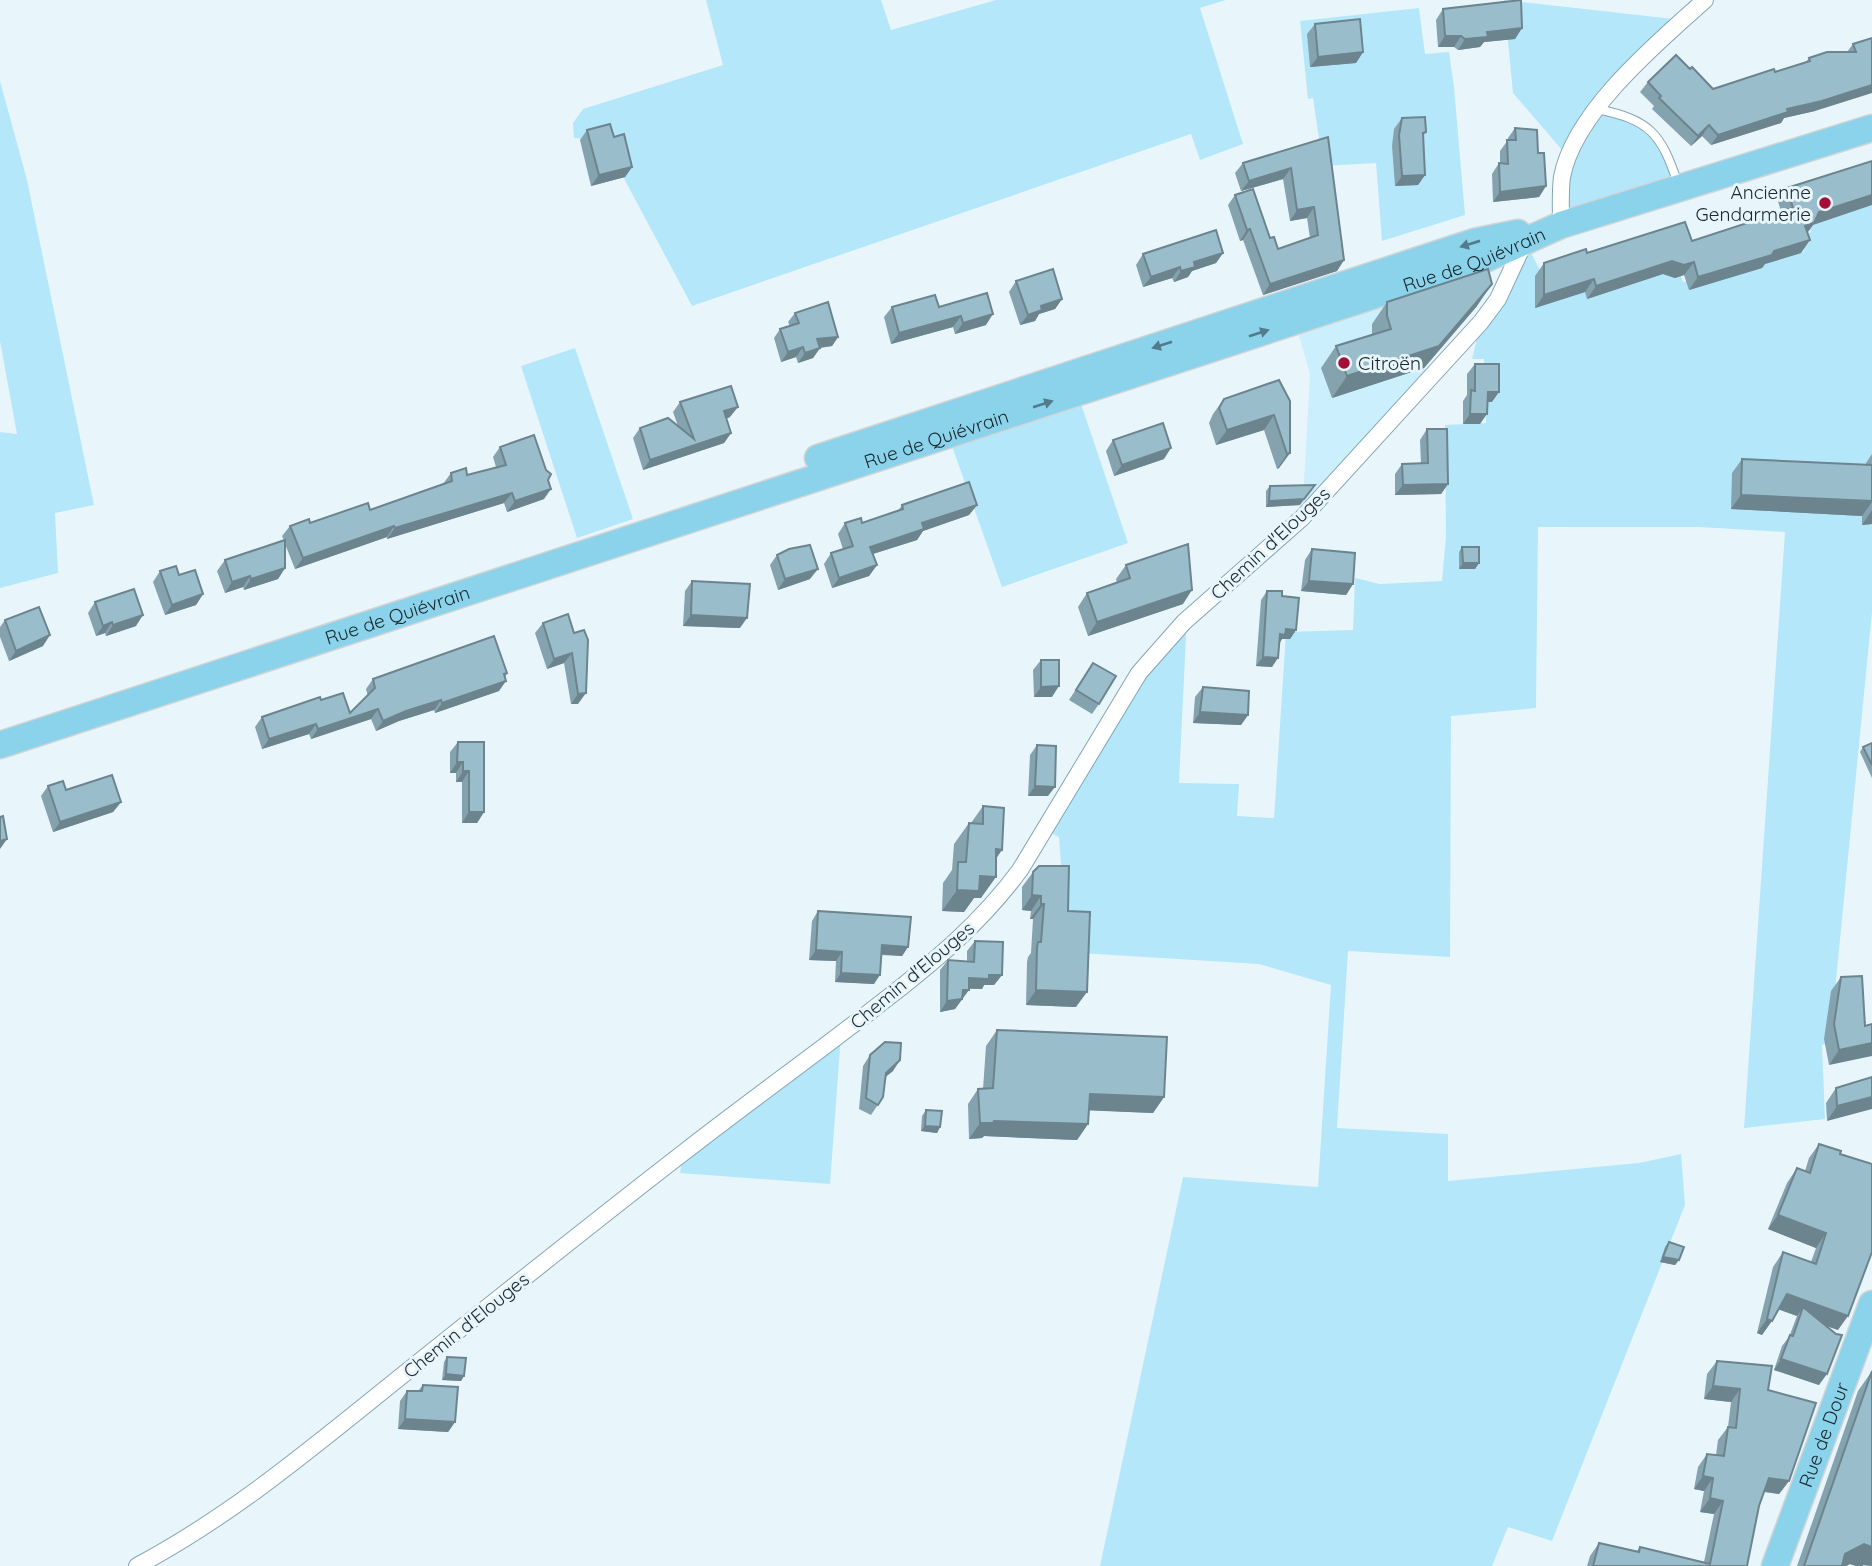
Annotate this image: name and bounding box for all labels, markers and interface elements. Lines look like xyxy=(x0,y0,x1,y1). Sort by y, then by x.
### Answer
place label: Ancienne Gendarmerie xyxy=(1696,180,1811,226)
marker: Ancienne Gendarmerie xyxy=(1817,195,1833,211)
street label: Rue de Quiévrain xyxy=(1400,222,1549,297)
one-way arrow xyxy=(1459,239,1480,250)
one-way arrow xyxy=(1249,327,1270,338)
one-way arrow xyxy=(1152,340,1173,351)
place label: Citroën xyxy=(1358,351,1421,375)
marker: Citroën xyxy=(1336,355,1352,371)
one-way arrow xyxy=(1032,398,1053,408)
street label: Rue de Quiévrain xyxy=(861,404,1012,473)
street label: Chemin d'Elouges xyxy=(1205,481,1335,605)
street label: Rue de Quiévrain xyxy=(322,580,473,650)
street label: Chemin d'Elouges xyxy=(845,916,979,1034)
street label: Chemin d'Elouges xyxy=(398,1267,534,1383)
street label: Rue de Dour xyxy=(1793,1378,1854,1491)

